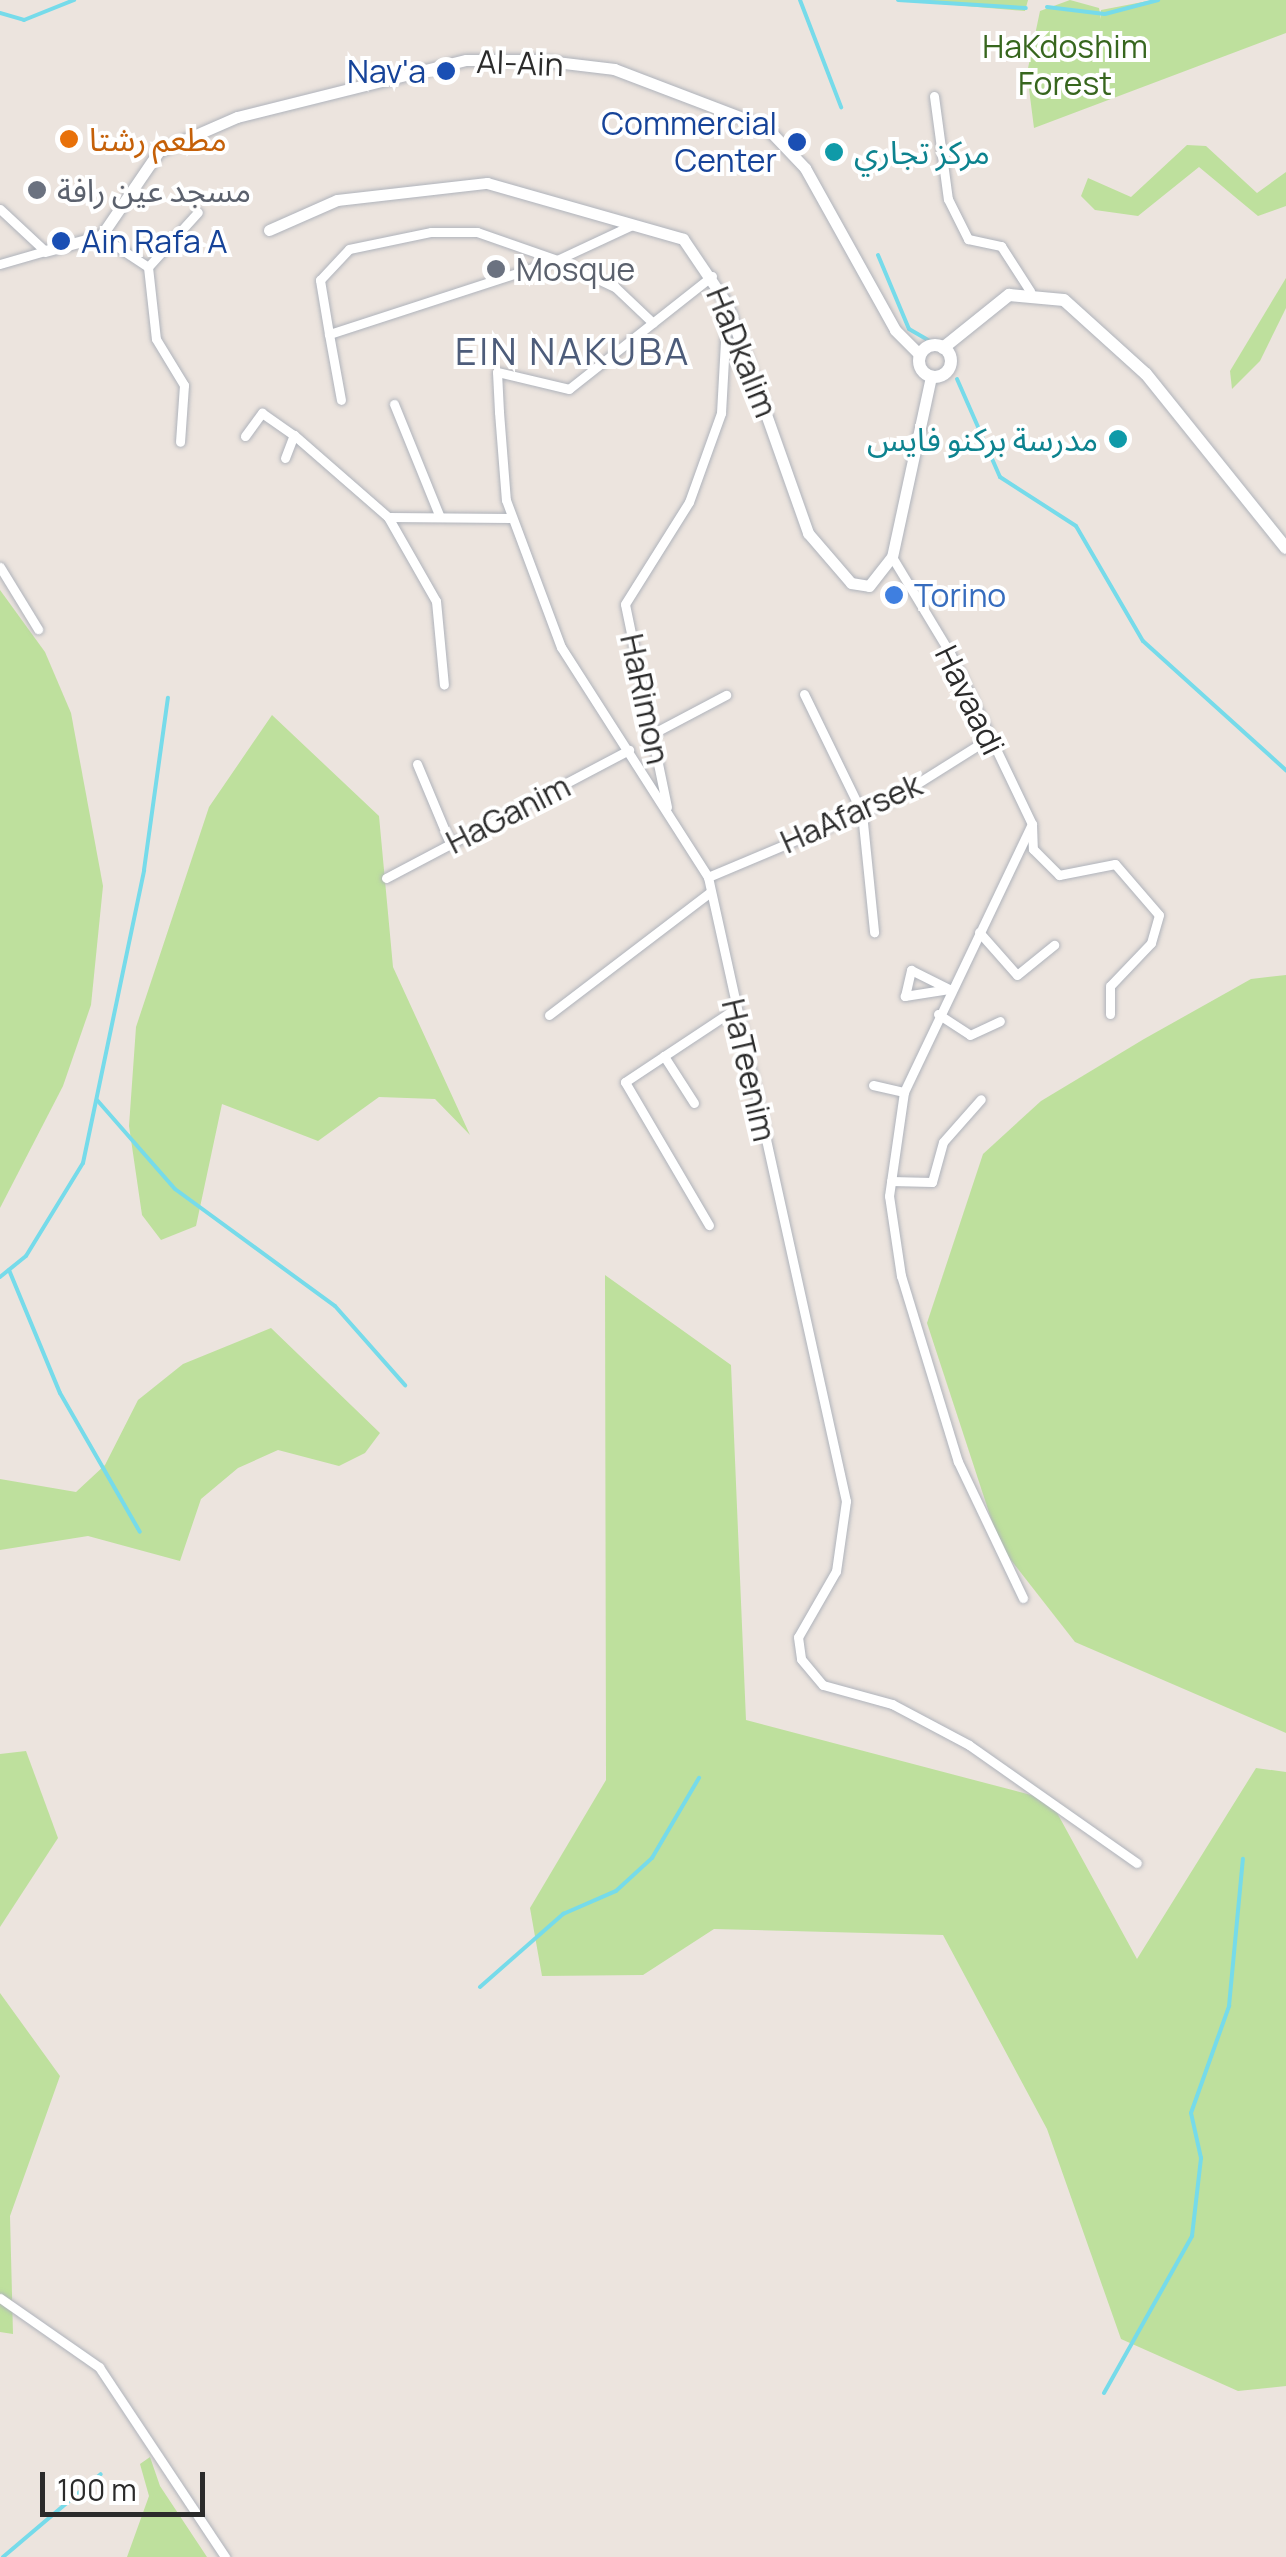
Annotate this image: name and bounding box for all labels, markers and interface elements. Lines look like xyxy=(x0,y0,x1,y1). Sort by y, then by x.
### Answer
park label: HaKdoshim Forest xyxy=(982,28,1148,103)
street label: Al-Ain xyxy=(476,42,564,84)
place label: Nav'a xyxy=(347,52,426,90)
marker: Nav'a xyxy=(435,60,457,82)
place label: Commercial Center xyxy=(601,105,777,180)
place label: مطعم رشتا xyxy=(89,120,227,158)
marker: مطعم رشتا xyxy=(58,128,80,150)
marker: Commercial Center xyxy=(786,131,808,153)
place label: مركز تجاري xyxy=(854,133,990,171)
marker: مركز تجاري xyxy=(823,141,845,163)
place label: مسجد عين رافة xyxy=(57,171,251,209)
marker: مسجد عين رافة xyxy=(26,179,48,201)
place label: Ain Rafa A xyxy=(81,222,227,260)
marker: Ain Rafa A xyxy=(50,230,72,252)
place label: Mosque xyxy=(516,250,635,288)
marker: Mosque xyxy=(485,258,507,280)
street label: HaDkalim xyxy=(699,281,785,423)
district label: EIN NAKUBA xyxy=(455,328,691,374)
place label: مدرسة بركنو فايس xyxy=(867,420,1098,458)
marker: مدرسة بركنو فايس xyxy=(1107,428,1129,450)
place label: Torino xyxy=(914,576,1006,614)
marker: Torino xyxy=(883,584,905,606)
street label: HaRimon xyxy=(612,630,678,768)
street label: Havaadi xyxy=(927,639,1013,761)
street label: HaAfarsek xyxy=(775,765,927,861)
street label: HaGanim xyxy=(440,767,576,861)
street label: HaTeenim xyxy=(714,995,784,1145)
scale bar xyxy=(45,2452,210,2514)
text: 100 m xyxy=(57,2469,137,2510)

